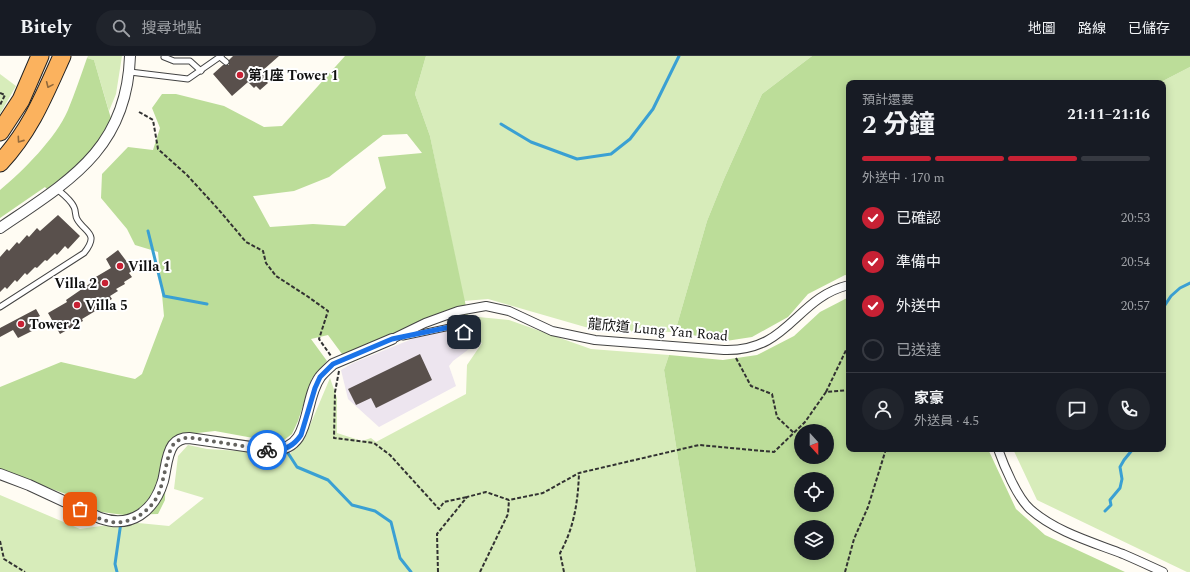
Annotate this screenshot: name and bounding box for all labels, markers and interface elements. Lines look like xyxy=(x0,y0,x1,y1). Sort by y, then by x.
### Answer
search box xyxy=(96,10,376,46)
text: Bitely xyxy=(20,13,72,42)
icon: search xyxy=(110,17,132,39)
text: 搜尋地點 xyxy=(142,17,202,40)
text: 地圖 xyxy=(1028,18,1056,39)
text: 路線 xyxy=(1078,18,1106,39)
text: 已儲存 xyxy=(1128,18,1170,39)
place label: 第1座 Tower 1 xyxy=(248,65,338,86)
marker: 第1座 Tower 1 xyxy=(235,70,245,80)
one-way arrow xyxy=(46,81,54,88)
text: 預計還要 xyxy=(862,90,914,110)
text: 21:11–21:16 xyxy=(1067,103,1150,126)
text: 2 分鐘 xyxy=(862,105,935,145)
one-way arrow xyxy=(18,135,25,142)
text: 外送中 · 170 m xyxy=(862,168,945,188)
icon: check xyxy=(862,207,884,229)
text: 已確認 xyxy=(896,207,941,230)
text: 20:53 xyxy=(1121,208,1150,228)
icon: check xyxy=(862,251,884,273)
text: 準備中 xyxy=(896,251,941,274)
text: 20:54 xyxy=(1121,252,1150,272)
place label: Villa 1 xyxy=(128,256,171,277)
marker: Villa 1 xyxy=(115,261,125,271)
place label: Villa 2 xyxy=(54,273,97,294)
marker: Villa 2 xyxy=(100,278,110,288)
place label: Villa 5 xyxy=(85,295,128,316)
icon: check xyxy=(862,295,884,317)
text: 外送中 xyxy=(896,295,941,318)
text: 20:57 xyxy=(1121,296,1150,316)
marker: Villa 5 xyxy=(72,300,82,310)
street label: 龍欣道 Lung Yan Road xyxy=(587,313,729,347)
place label: Tower 2 xyxy=(29,314,80,335)
pin xyxy=(447,315,481,349)
marker: Tower 2 xyxy=(16,319,26,329)
icon: home xyxy=(453,321,475,343)
text: 已送達 xyxy=(896,339,941,362)
text: 家豪 xyxy=(914,387,944,410)
button: person xyxy=(862,388,904,430)
button: chat xyxy=(1056,388,1098,430)
button: phone xyxy=(1108,388,1150,430)
text: 外送員 · 4.5 xyxy=(914,411,979,431)
north arrow xyxy=(794,424,834,464)
map controls xyxy=(794,424,834,560)
courier xyxy=(247,430,287,470)
icon: bike xyxy=(256,439,278,461)
button: locate xyxy=(794,472,834,512)
pin xyxy=(63,492,97,526)
icon: bag xyxy=(69,498,91,520)
button: layers xyxy=(794,520,834,560)

